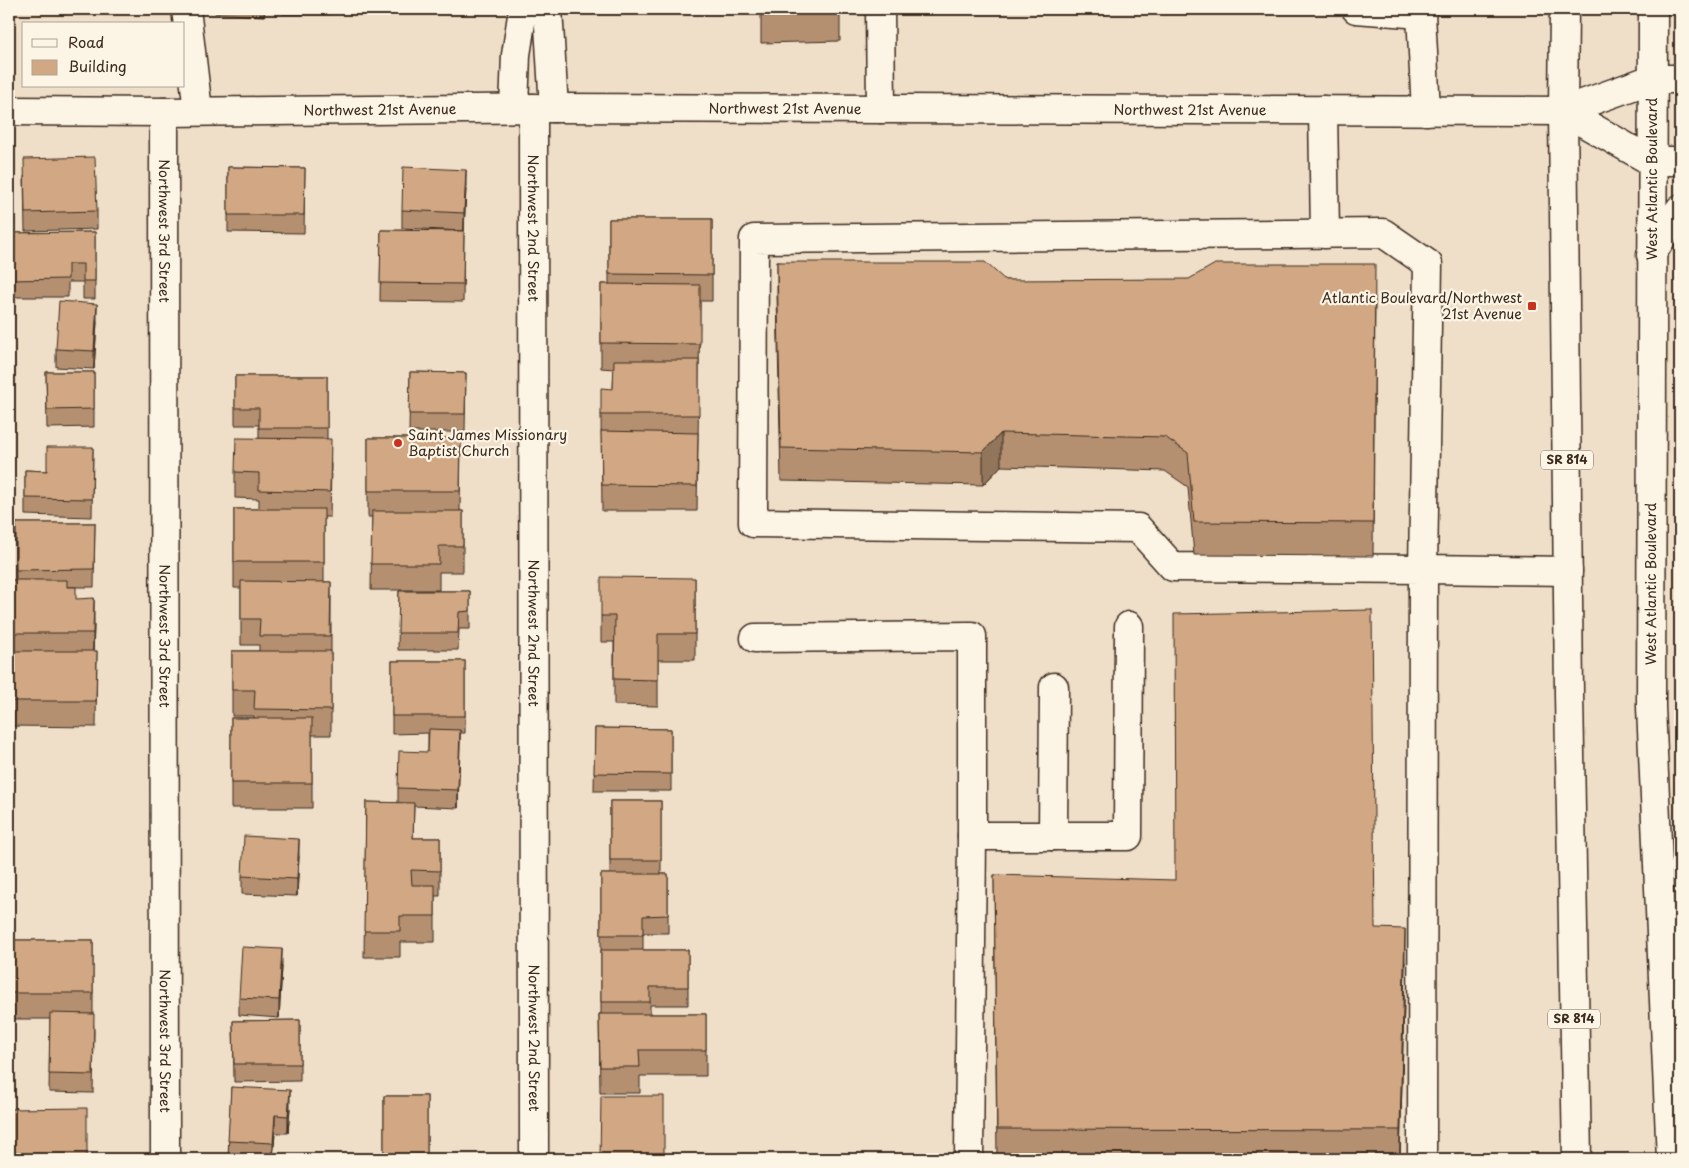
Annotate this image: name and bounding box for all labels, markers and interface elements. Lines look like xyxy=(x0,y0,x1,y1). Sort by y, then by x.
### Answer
legend xyxy=(22,22,185,88)
text: Road xyxy=(68,30,104,53)
text: Building xyxy=(68,54,127,77)
street label: Northwest 21st Avenue xyxy=(709,97,862,119)
street label: West Atlantic Boulevard xyxy=(1641,97,1662,260)
street label: Northwest 21st Avenue xyxy=(303,98,457,121)
street label: Northwest 21st Avenue xyxy=(1114,99,1267,120)
street label: Northwest 2nd Street xyxy=(523,154,544,302)
street label: Northwest 3rd Street xyxy=(154,159,175,303)
place label: Atlantic Boulevard/Northwest 21st Avenue xyxy=(1322,287,1522,324)
marker: Atlantic Boulevard/Northwest 21st Avenue xyxy=(1526,300,1538,312)
place label: Saint James Missionary Baptist Church xyxy=(408,424,567,461)
marker: Saint James Missionary Baptist Church xyxy=(392,437,404,449)
road number: SR 814 xyxy=(1541,450,1593,470)
street label: West Atlantic Boulevard xyxy=(1640,502,1661,665)
street label: Northwest 2nd Street xyxy=(523,559,545,707)
street label: Northwest 3rd Street xyxy=(154,564,176,708)
street label: Northwest 2nd Street xyxy=(524,964,545,1112)
street label: Northwest 3rd Street xyxy=(155,969,176,1113)
road number: SR 814 xyxy=(1548,1010,1600,1028)

